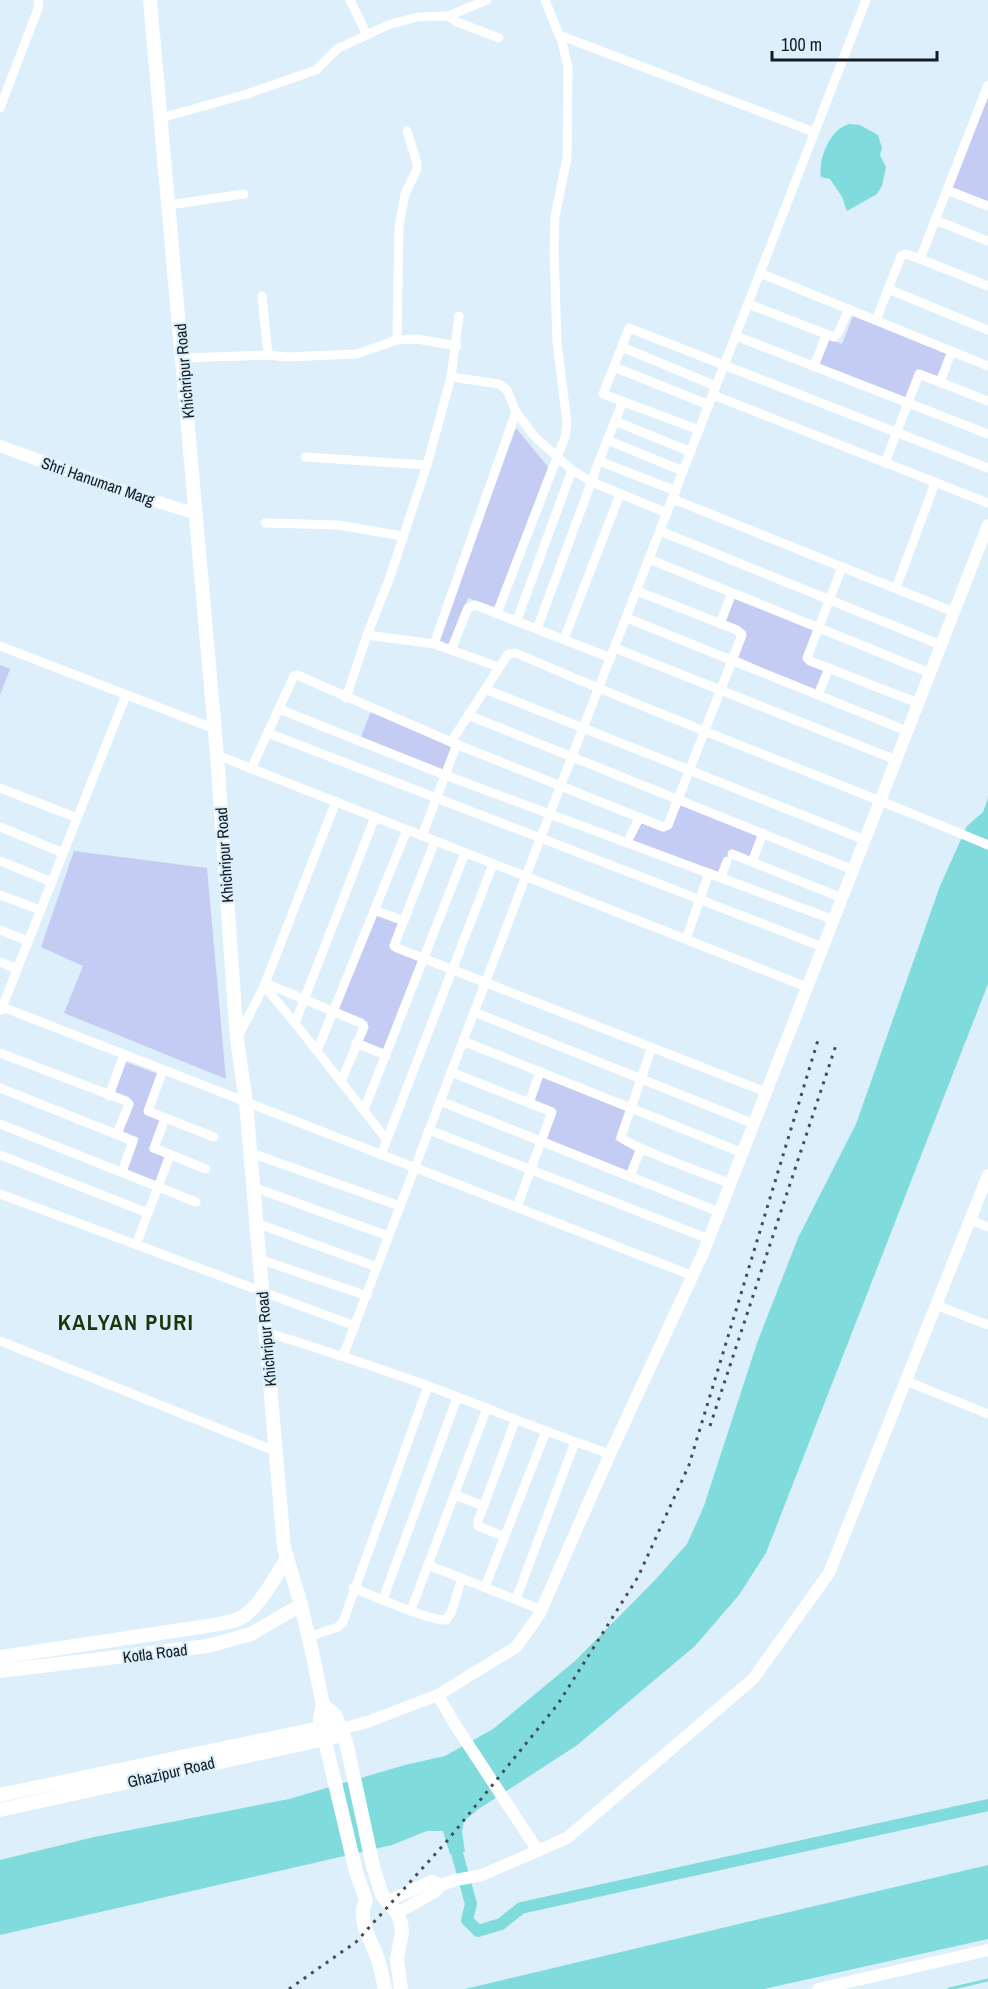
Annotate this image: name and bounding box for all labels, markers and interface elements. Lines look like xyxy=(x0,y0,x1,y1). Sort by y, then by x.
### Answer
scale bar xyxy=(772,24,937,62)
text: 100 m xyxy=(781,32,822,57)
street label: Khichripur Road xyxy=(169,322,199,420)
street label: Shri Hanuman Marg xyxy=(39,451,158,511)
street label: Khichripur Road xyxy=(210,807,238,903)
street label: Khichripur Road xyxy=(251,1290,281,1388)
district label: KALYAN PURI xyxy=(58,1307,194,1337)
street label: Kotla Road xyxy=(121,1638,189,1668)
street label: Ghazipur Road xyxy=(125,1751,217,1793)

